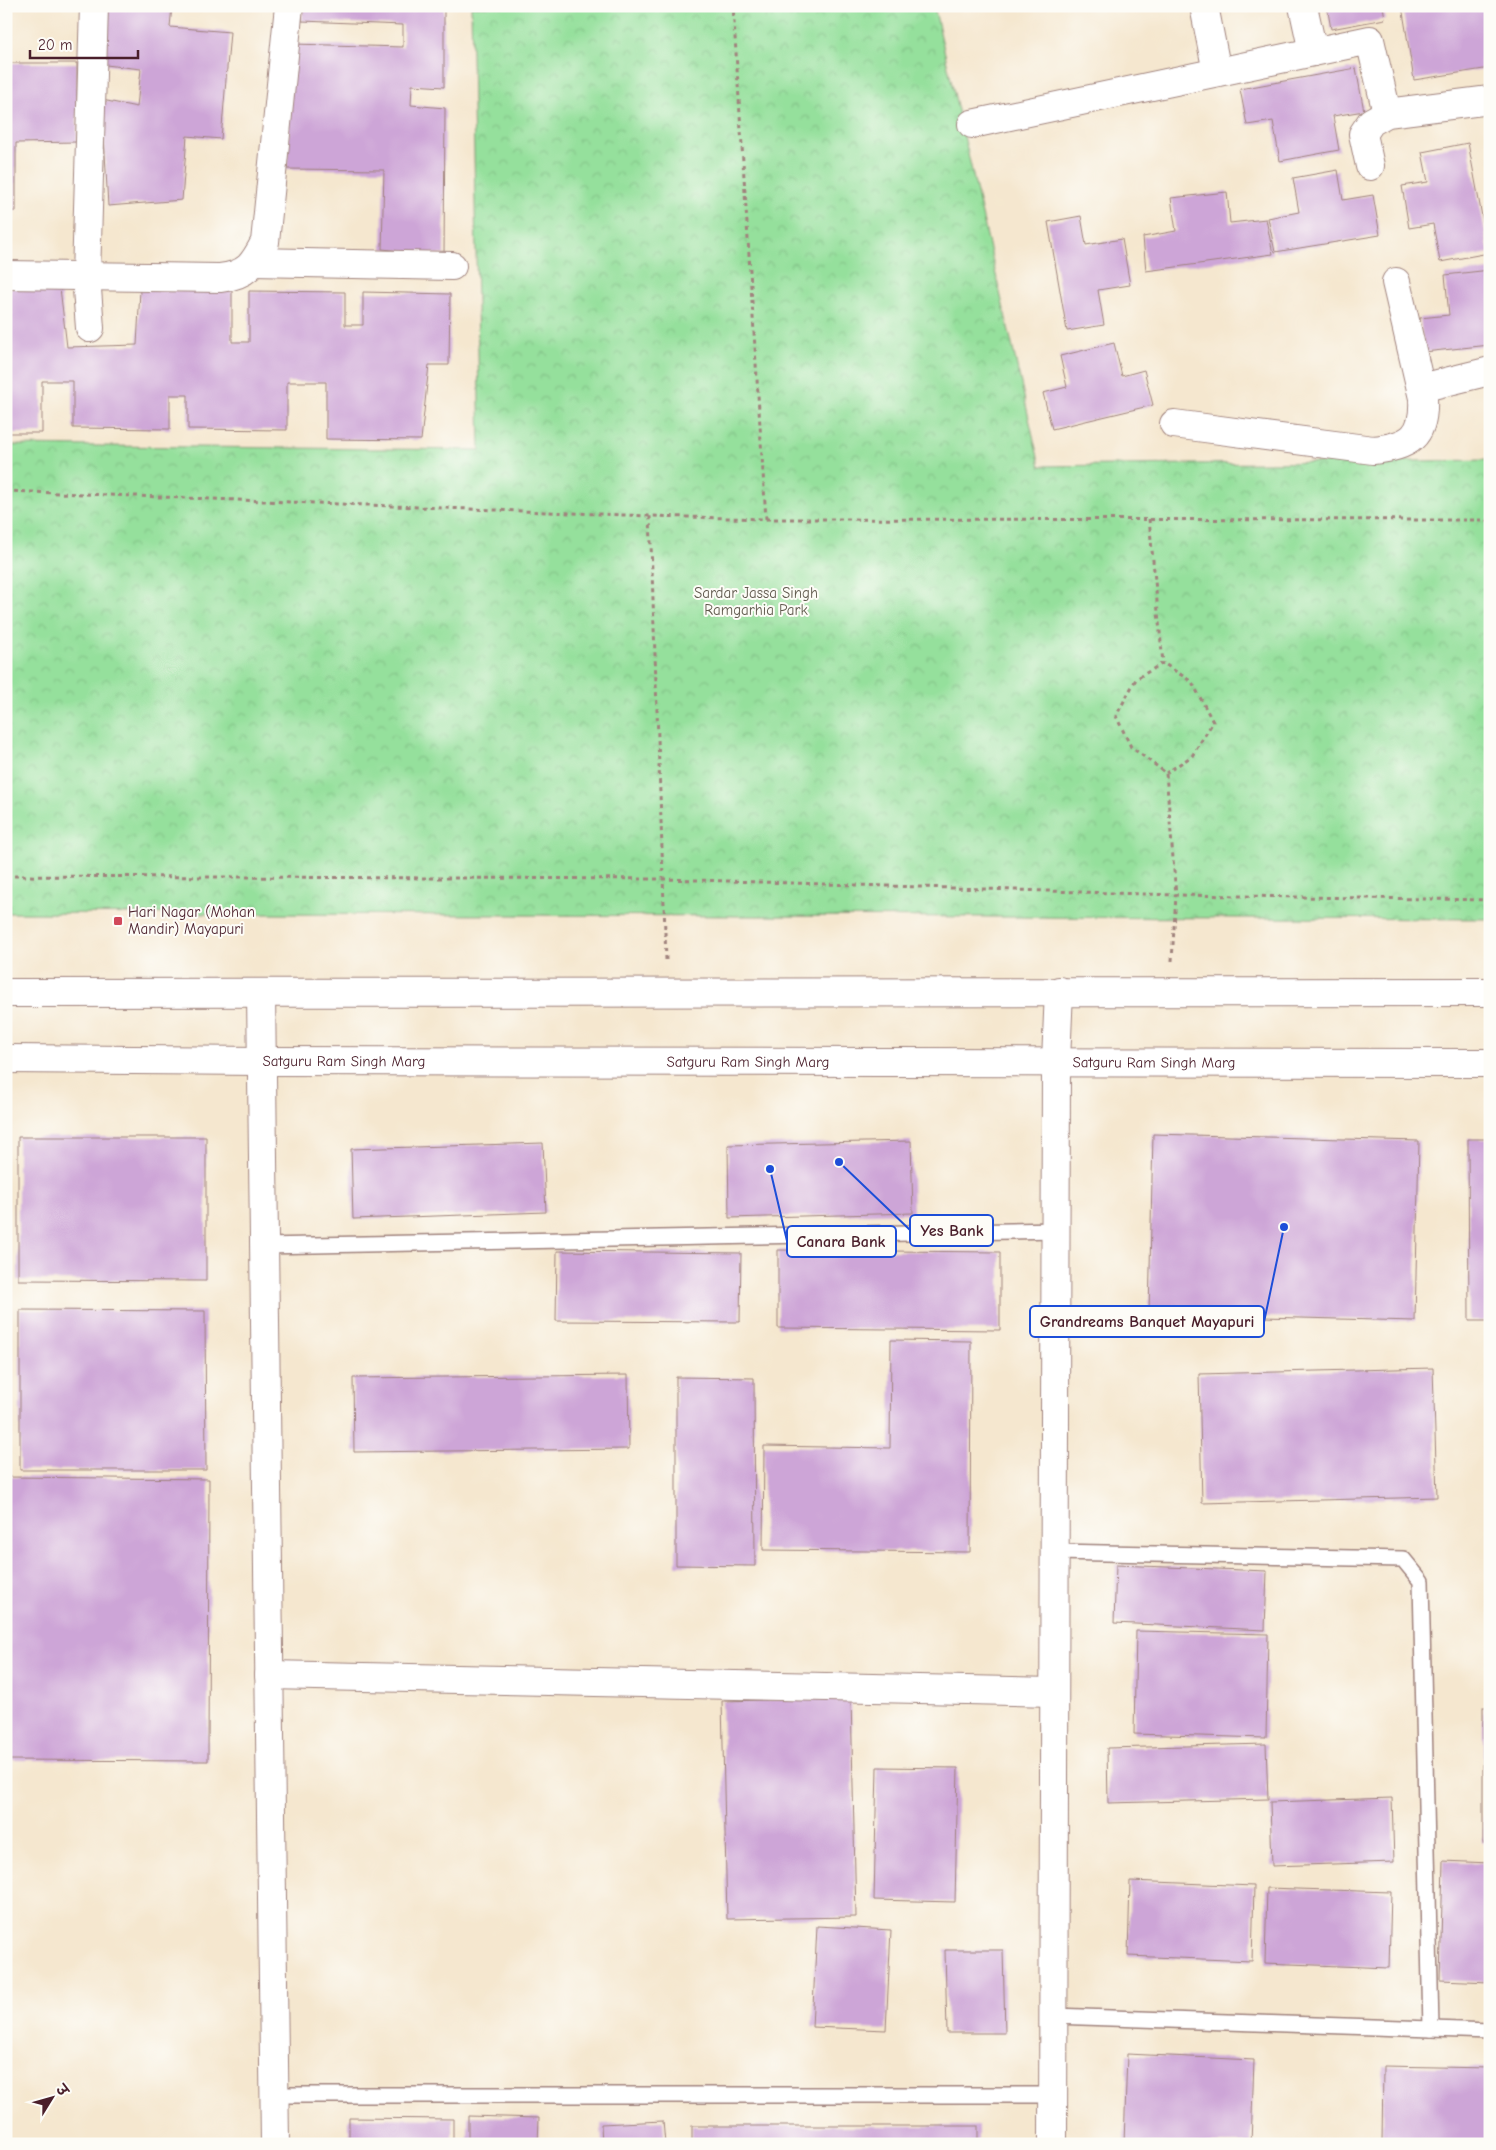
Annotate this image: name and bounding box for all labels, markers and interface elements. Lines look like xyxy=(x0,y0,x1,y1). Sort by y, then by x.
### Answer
scale bar xyxy=(30,28,138,60)
text: 20 m xyxy=(38,36,72,54)
park label: Sardar Jassa Singh Ramgarhia Park xyxy=(694,584,818,619)
place label: Hari Nagar (Mohan Mandir) Mayapuri xyxy=(128,903,255,938)
marker: Hari Nagar (Mohan Mandir) Mayapuri xyxy=(112,915,124,927)
street label: Satguru Ram Singh Marg xyxy=(263,1052,425,1070)
street label: Satguru Ram Singh Marg xyxy=(667,1053,829,1071)
street label: Satguru Ram Singh Marg xyxy=(1073,1053,1235,1072)
callout: Yes Bank xyxy=(910,1215,993,1246)
text: Yes Bank xyxy=(920,1222,984,1240)
callout: Canara Bank xyxy=(787,1226,896,1257)
text: Canara Bank xyxy=(797,1233,886,1251)
callout: Grandreams Banquet Mayapuri xyxy=(1030,1306,1264,1337)
text: Grandreams Banquet Mayapuri xyxy=(1040,1313,1254,1331)
north arrow xyxy=(28,2072,78,2122)
text: उ xyxy=(51,2080,73,2101)

